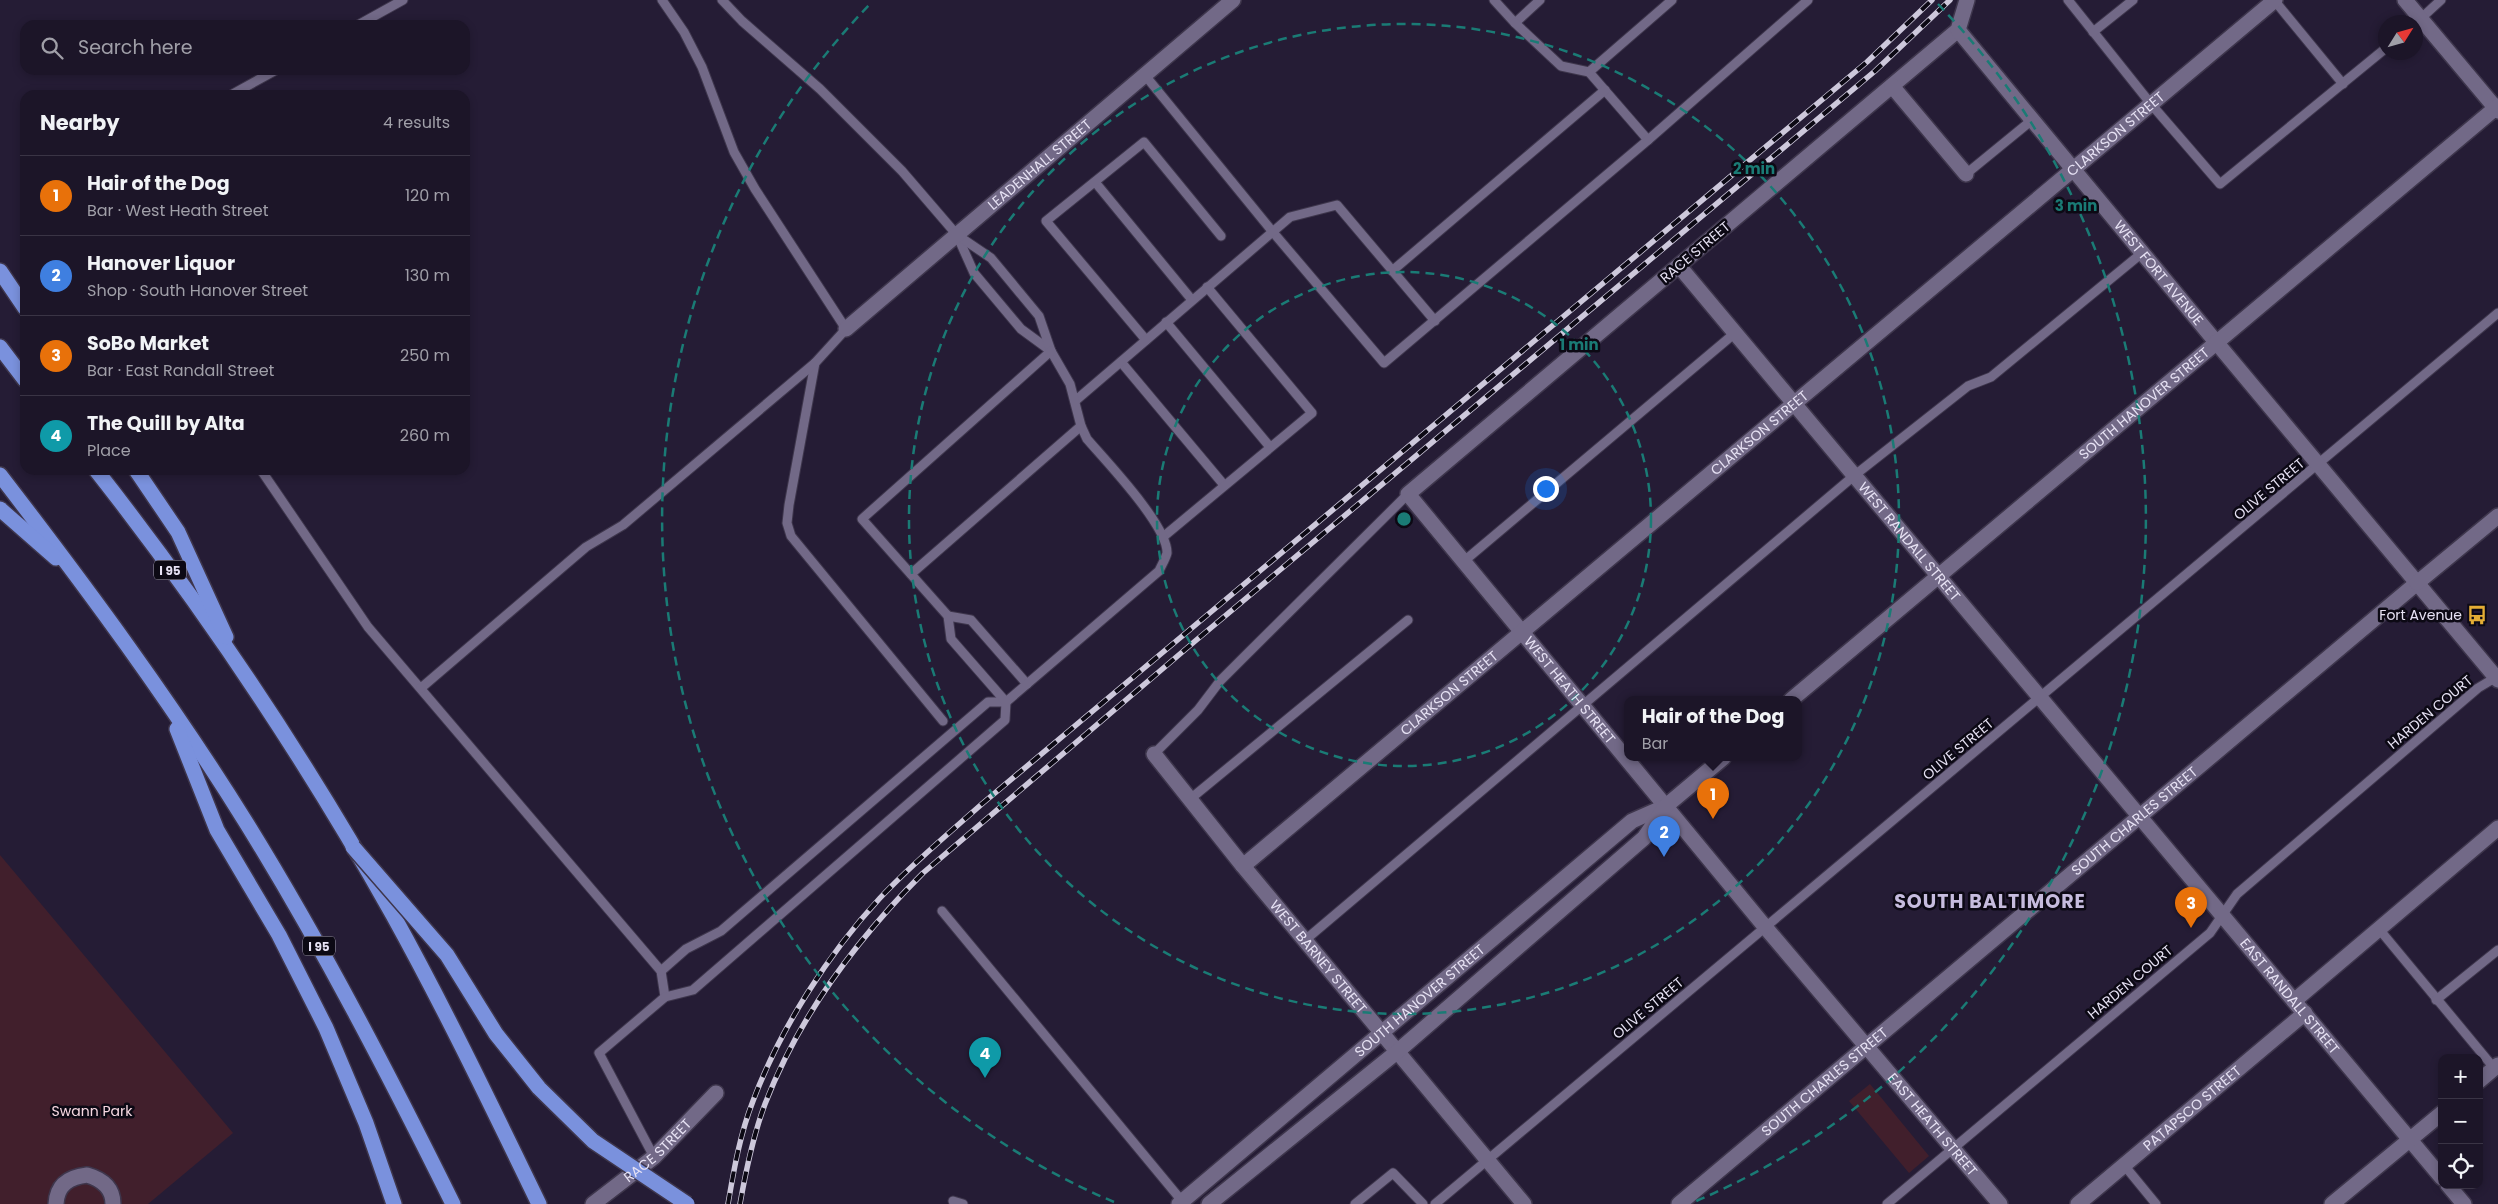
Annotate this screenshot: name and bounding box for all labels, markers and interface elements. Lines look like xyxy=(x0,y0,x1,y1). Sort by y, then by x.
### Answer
north arrow xyxy=(2378,15,2423,60)
search box xyxy=(20,20,470,75)
icon: search xyxy=(38,34,66,62)
text: Search here xyxy=(78,34,192,61)
street label: CLARKSON STREET xyxy=(2062,87,2169,181)
text: Nearby xyxy=(40,108,120,137)
text: 4 results xyxy=(383,111,450,134)
street label: LEADENHALL STREET xyxy=(983,114,1096,214)
text: 2 min xyxy=(1733,158,1775,179)
text: Hair of the Dog xyxy=(87,170,230,197)
text: 1 xyxy=(53,184,59,207)
text: 120 m xyxy=(405,184,450,207)
text: 3 min xyxy=(2055,195,2097,216)
text: Bar · West Heath Street xyxy=(87,199,269,222)
street label: RACE STREET xyxy=(1656,216,1735,287)
street label: WEST FORT AVENUE xyxy=(2109,216,2208,330)
text: Hanover Liquor xyxy=(87,250,235,277)
text: 2 xyxy=(51,264,61,287)
text: 130 m xyxy=(405,264,450,287)
text: Shop · South Hanover Street xyxy=(87,279,308,302)
text: SoBo Market xyxy=(87,330,209,357)
text: 1 min xyxy=(1559,334,1599,355)
street label: SOUTH HANOVER STREET xyxy=(2074,342,2214,464)
text: 3 xyxy=(51,344,61,367)
text: 250 m xyxy=(400,344,450,367)
text: Bar · East Randall Street xyxy=(87,359,274,382)
street label: CLARKSON STREET xyxy=(1706,386,1813,480)
text: The Quill by Alta xyxy=(87,410,245,437)
text: 4 xyxy=(51,424,61,447)
text: 260 m xyxy=(400,424,450,447)
text: Place xyxy=(87,439,131,462)
street label: OLIVE STREET xyxy=(2229,453,2309,525)
your location xyxy=(1533,476,1559,502)
street label: WEST RANDALL STREET xyxy=(1854,478,1965,605)
centre of rings xyxy=(1395,510,1413,528)
road number: I 95 xyxy=(154,560,186,580)
bus stop icon: Fort Avenue xyxy=(2466,604,2488,626)
place label: Fort Avenue xyxy=(2379,605,2462,625)
street label: WEST HEATH STREET xyxy=(1519,632,1620,748)
street label: CLARKSON STREET xyxy=(1396,646,1503,740)
street label: HARDEN COURT xyxy=(2383,670,2477,754)
popup xyxy=(1624,696,1802,761)
text: Hair of the Dog xyxy=(1642,703,1784,730)
street label: OLIVE STREET xyxy=(1918,713,1998,785)
text: Bar xyxy=(1642,732,1668,755)
street label: SOUTH CHARLES STREET xyxy=(2067,762,2202,880)
pin: 1 xyxy=(1697,778,1729,819)
pin: 2 xyxy=(1648,816,1680,857)
pin: 3 xyxy=(2175,887,2207,928)
district label: SOUTH BALTIMORE xyxy=(1894,888,2086,915)
street label: WEST BARNEY STREET xyxy=(1265,896,1372,1018)
street label: EAST RANDALL STREET xyxy=(2236,934,2344,1059)
road number: I 95 xyxy=(303,936,335,956)
street label: SOUTH HANOVER STREET xyxy=(1350,939,1489,1061)
street label: HARDEN COURT xyxy=(2083,940,2177,1024)
street label: OLIVE STREET xyxy=(1608,972,1688,1044)
street label: SOUTH CHARLES STREET xyxy=(1757,1022,1892,1141)
pin: 4 xyxy=(969,1037,1001,1078)
map controls xyxy=(2438,1054,2483,1189)
button: + xyxy=(2438,1054,2483,1099)
street label: PATAPSCO STREET xyxy=(2139,1061,2246,1155)
street label: EAST HEATH STREET xyxy=(1883,1068,1982,1181)
button: − xyxy=(2438,1099,2483,1144)
park label: Swann Park xyxy=(52,1101,133,1121)
street label: RACE STREET xyxy=(619,1114,696,1187)
button: locate xyxy=(2438,1144,2483,1189)

